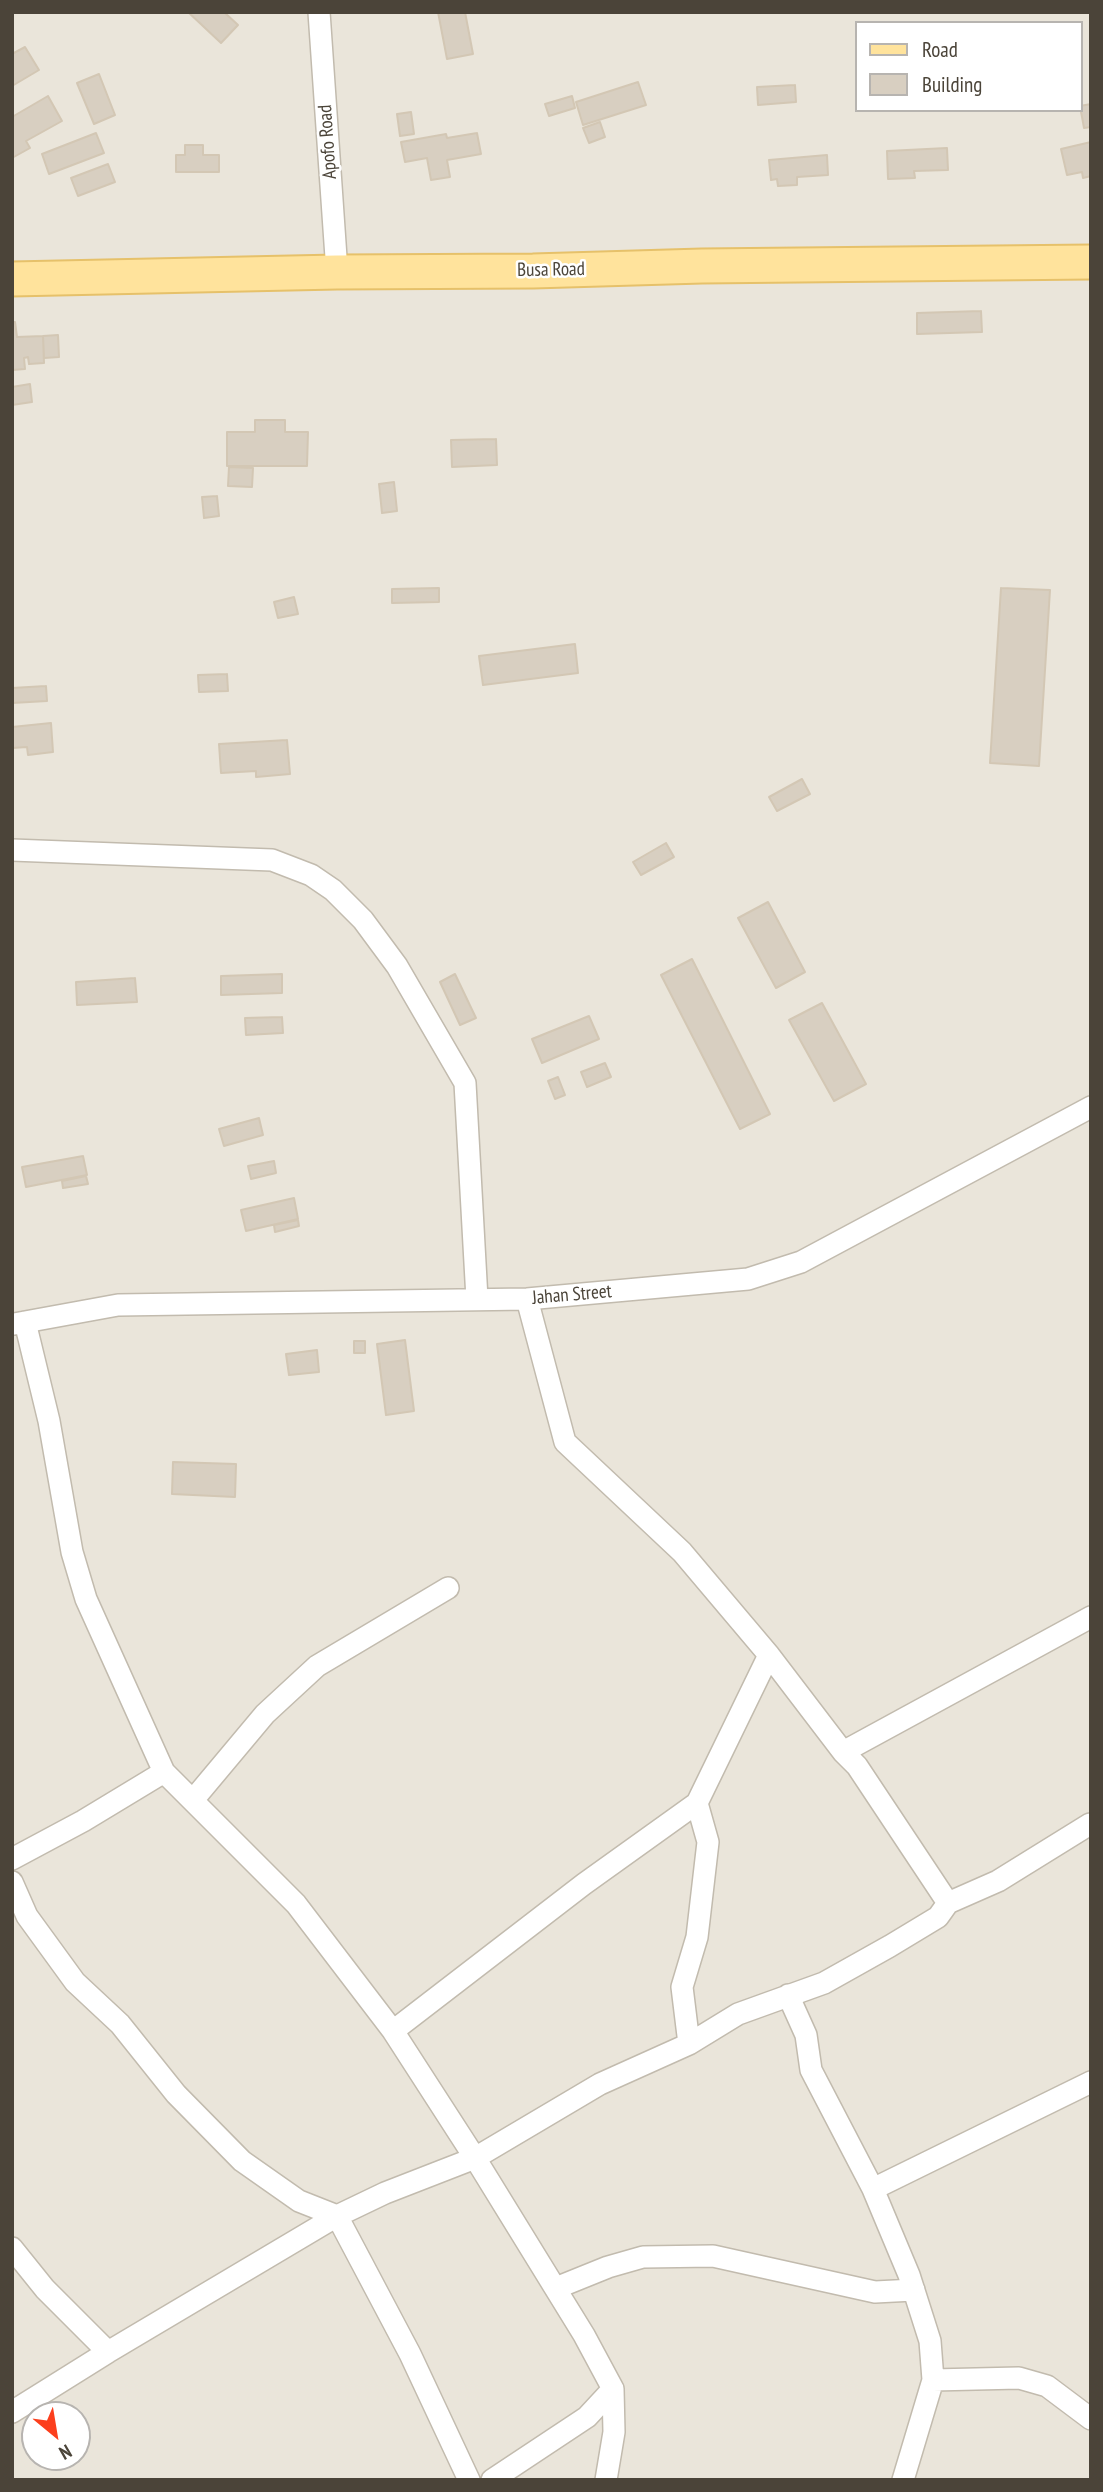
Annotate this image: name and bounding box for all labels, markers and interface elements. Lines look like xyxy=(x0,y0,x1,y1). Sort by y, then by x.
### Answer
legend xyxy=(855,21,1082,112)
text: Road xyxy=(922,36,958,63)
text: Building xyxy=(922,71,982,98)
street label: Apofo Road xyxy=(314,104,342,180)
street label: Busa Road xyxy=(517,258,585,282)
street label: Jahan Street xyxy=(531,1280,613,1310)
north arrow xyxy=(21,2401,91,2471)
text: N xyxy=(55,2439,76,2465)

